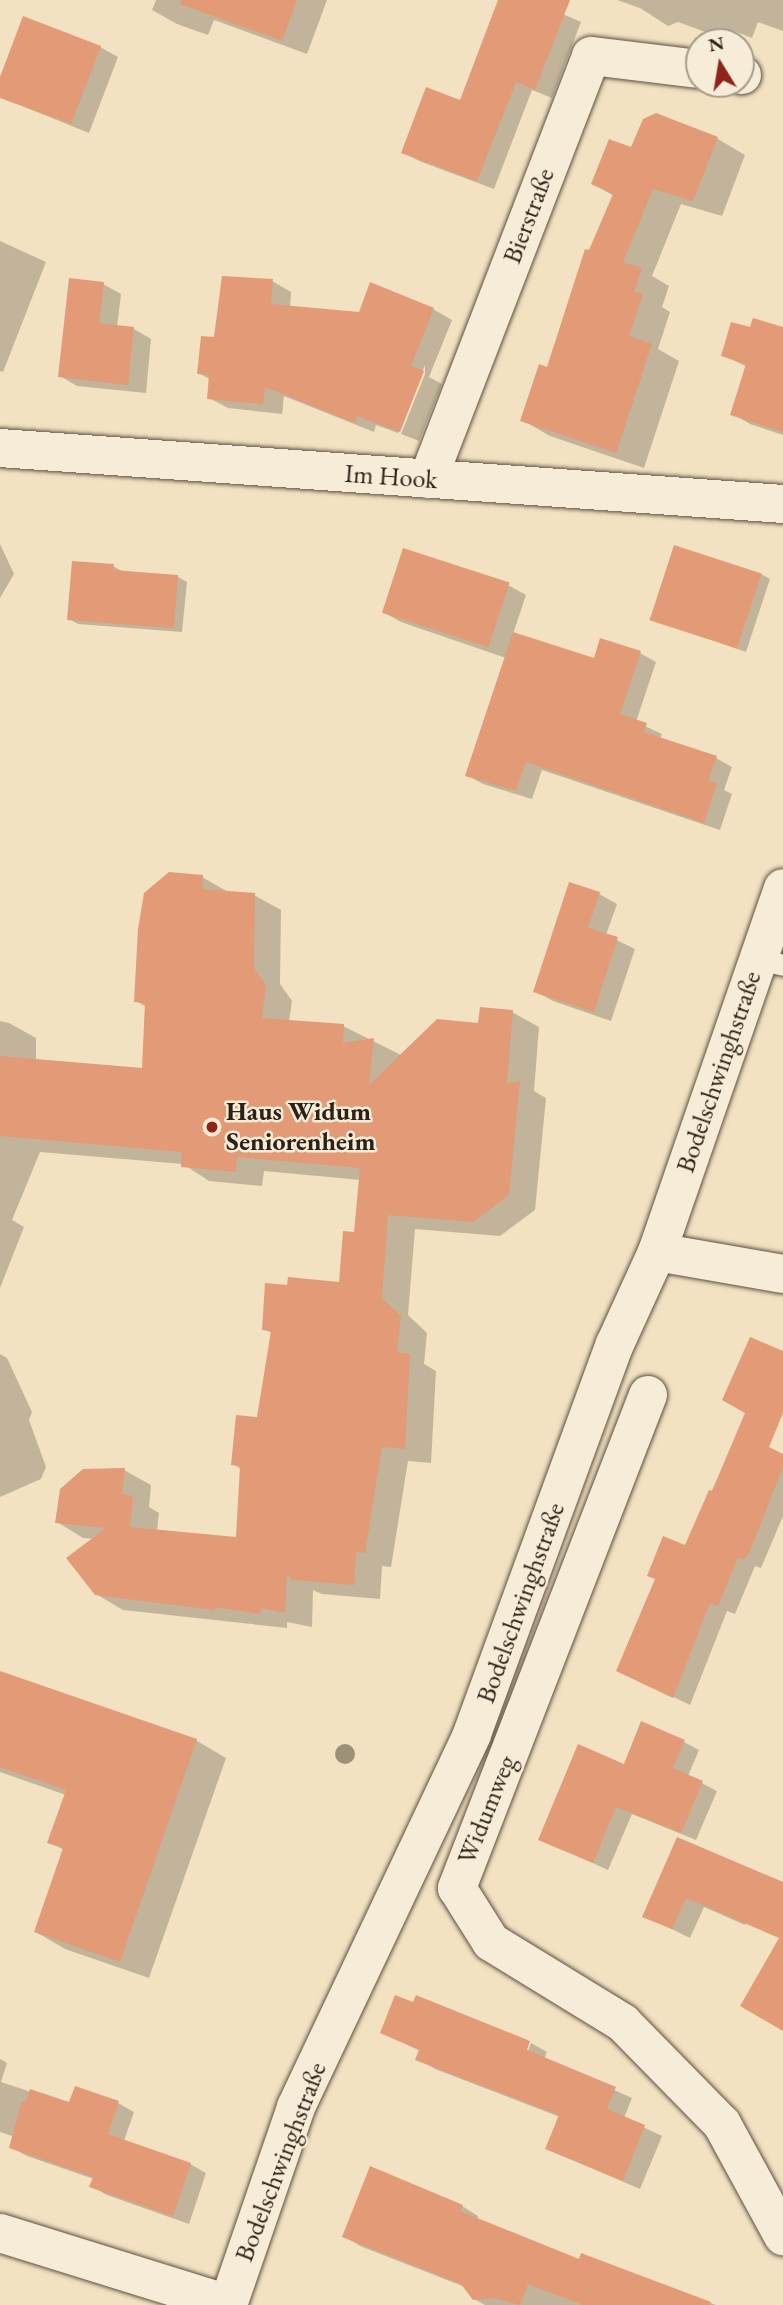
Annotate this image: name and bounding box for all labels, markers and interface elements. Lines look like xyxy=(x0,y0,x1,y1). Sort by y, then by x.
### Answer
north arrow xyxy=(685,28,755,98)
text: N xyxy=(706,30,726,58)
street label: Bierstraße xyxy=(497,164,561,268)
street label: Im Hook xyxy=(344,458,438,496)
street label: Bodelschwinghstraße xyxy=(670,967,768,1177)
place label: Haus Widum Seniorenheim xyxy=(226,1096,375,1158)
marker: Haus Widum Seniorenheim xyxy=(204,1119,220,1135)
street label: Bodelschwinghstraße xyxy=(470,1499,572,1707)
street label: Widumweg xyxy=(451,1751,523,1869)
street label: Bodelschwinghstraße xyxy=(229,2058,333,2266)

